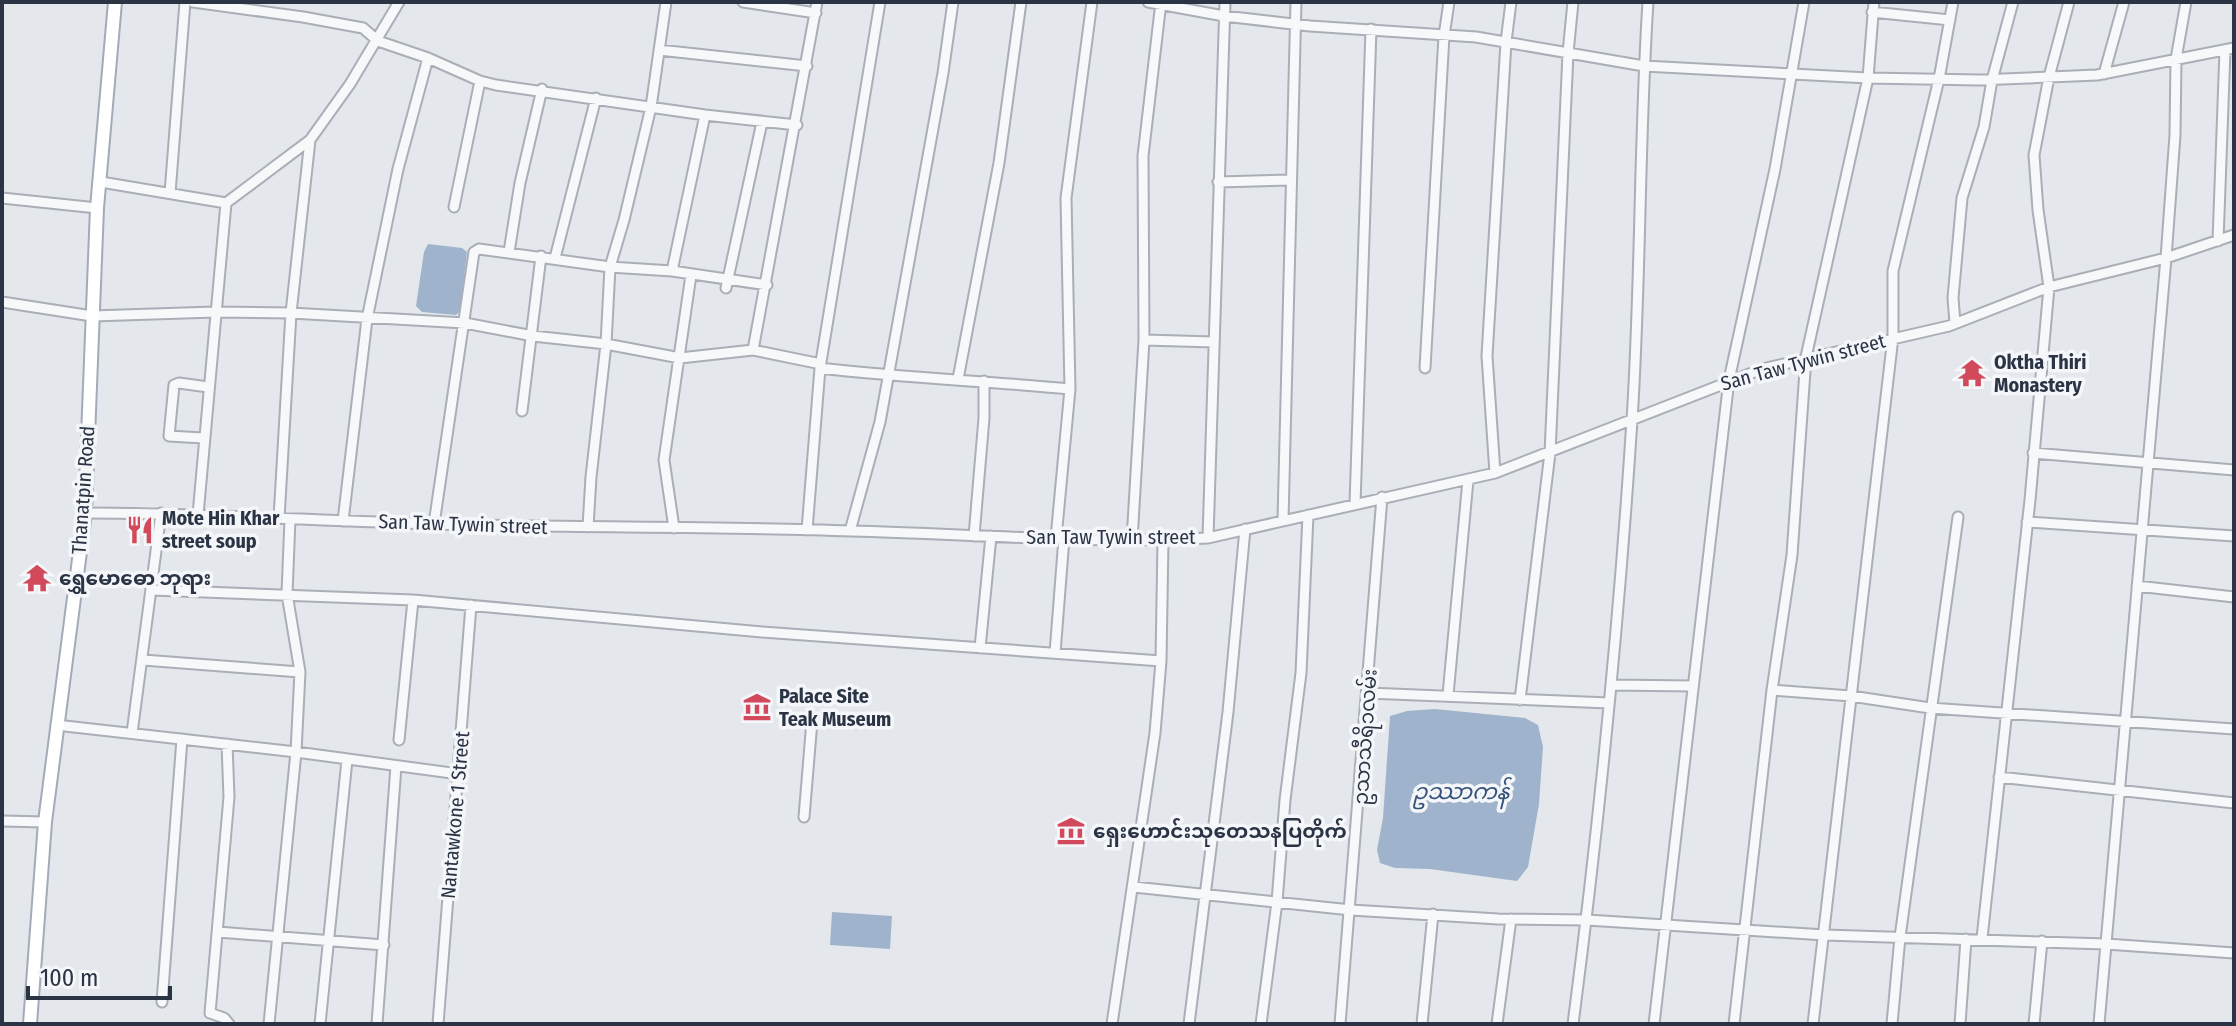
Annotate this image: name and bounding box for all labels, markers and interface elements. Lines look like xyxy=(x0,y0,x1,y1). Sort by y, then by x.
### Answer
street label: San Taw Tywin street xyxy=(1718,328,1888,395)
place label: Oktha Thiri Monastery xyxy=(1994,350,2086,397)
temple icon: Oktha Thiri Monastery xyxy=(1957,358,1987,388)
street label: Thanatpin Road xyxy=(67,425,99,555)
place label: Mote Hin Khar street soup xyxy=(162,506,280,553)
street label: San Taw Tywin street xyxy=(378,509,548,539)
restaurant icon: Mote Hin Khar street soup xyxy=(125,515,155,545)
street label: San Taw Tywin street xyxy=(1026,525,1196,549)
temple icon: ရွှေမောဓော ဘုရား xyxy=(22,563,52,593)
place label: ရွှေမောဓော ဘုရား xyxy=(59,566,211,594)
street label: ဥသာသီရိ၁လမ်း xyxy=(1346,668,1386,806)
place label: Palace Site Teak Museum xyxy=(779,684,891,731)
museum icon: Palace Site Teak Museum xyxy=(742,692,772,722)
street label: Nantawkone 1 Street xyxy=(436,730,474,900)
water label: ဥဿာကန် xyxy=(1413,776,1512,810)
museum icon: ရှေးဟောင်းသုတေသနပြတိုက် xyxy=(1056,816,1086,846)
place label: ရှေးဟောင်းသုတေသနပြတိုက် xyxy=(1093,818,1347,847)
scale bar xyxy=(28,950,170,1000)
text: 100 m xyxy=(40,964,98,992)

